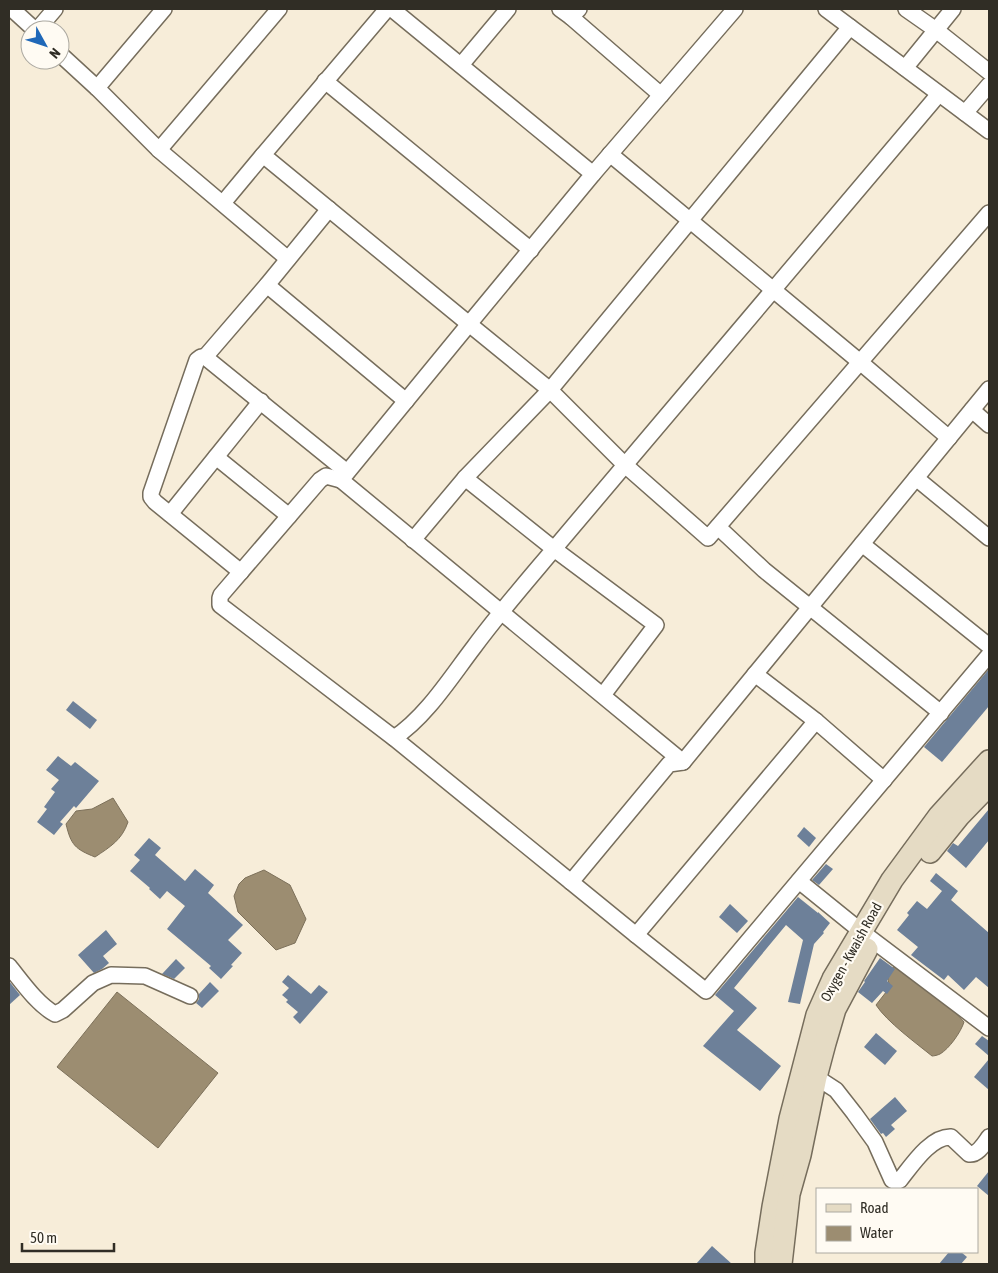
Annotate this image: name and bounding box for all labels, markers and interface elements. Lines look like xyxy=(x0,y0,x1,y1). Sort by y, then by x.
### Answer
north arrow xyxy=(20,20,70,70)
text: N xyxy=(46,45,64,62)
street label: Oxygen - Kwaish Road xyxy=(817,900,885,1004)
legend xyxy=(816,1188,978,1253)
text: Road xyxy=(860,1199,889,1216)
scale bar xyxy=(22,1220,115,1252)
text: Water xyxy=(860,1224,893,1241)
text: 50 m xyxy=(30,1229,57,1246)

